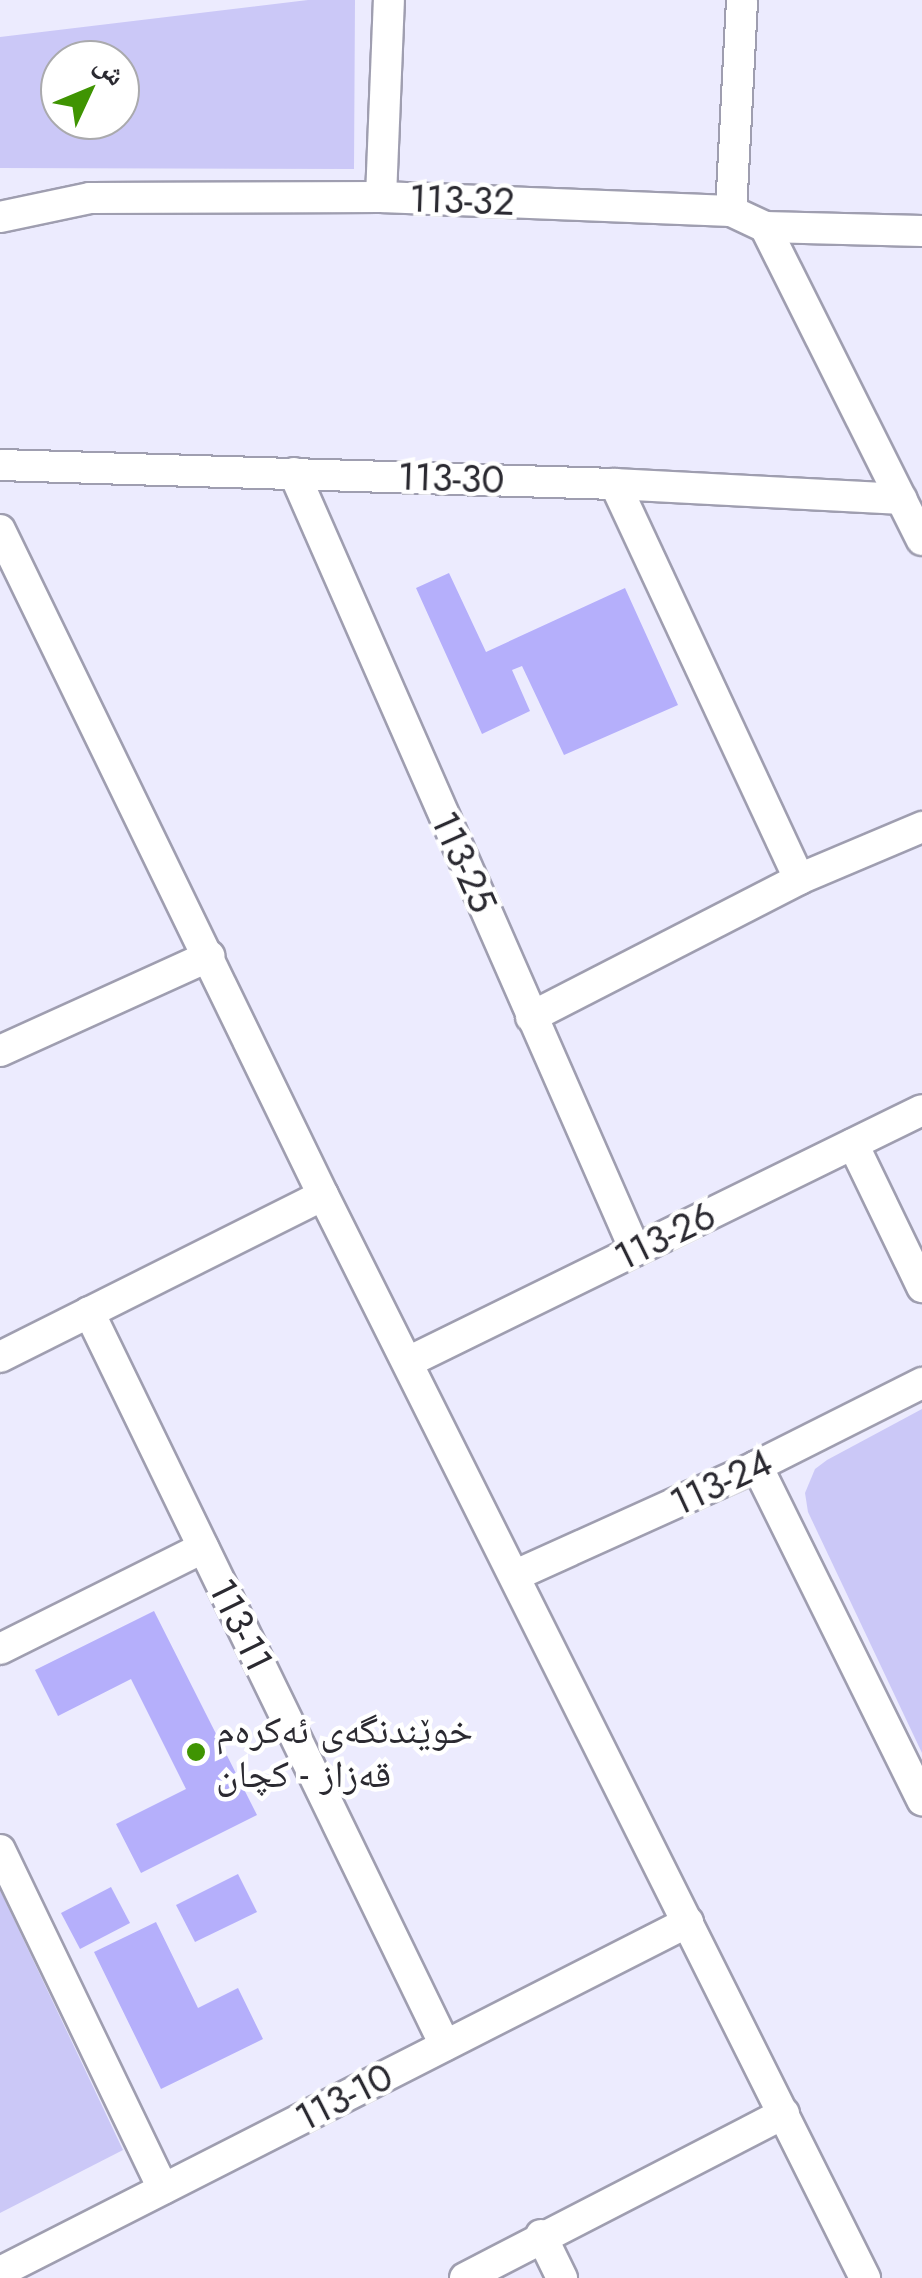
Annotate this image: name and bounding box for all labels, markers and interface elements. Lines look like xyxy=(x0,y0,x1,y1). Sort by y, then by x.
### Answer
north arrow xyxy=(40,40,140,140)
text: ش xyxy=(85,45,136,95)
street label: 113-32 xyxy=(409,175,515,225)
street label: 113-30 xyxy=(397,453,505,503)
street label: 113-25 xyxy=(422,804,506,920)
street label: 113-26 xyxy=(607,1192,723,1280)
street label: 113-24 xyxy=(663,1439,779,1525)
street label: 113-11 xyxy=(199,1571,283,1679)
place label: خوێندنگەی ئەکرەم قەزاز - کچان xyxy=(216,1707,473,1796)
marker: خوێندنگەی ئەکرەم قەزاز - کچان xyxy=(185,1741,207,1763)
street label: 113-10 xyxy=(288,2053,400,2141)

